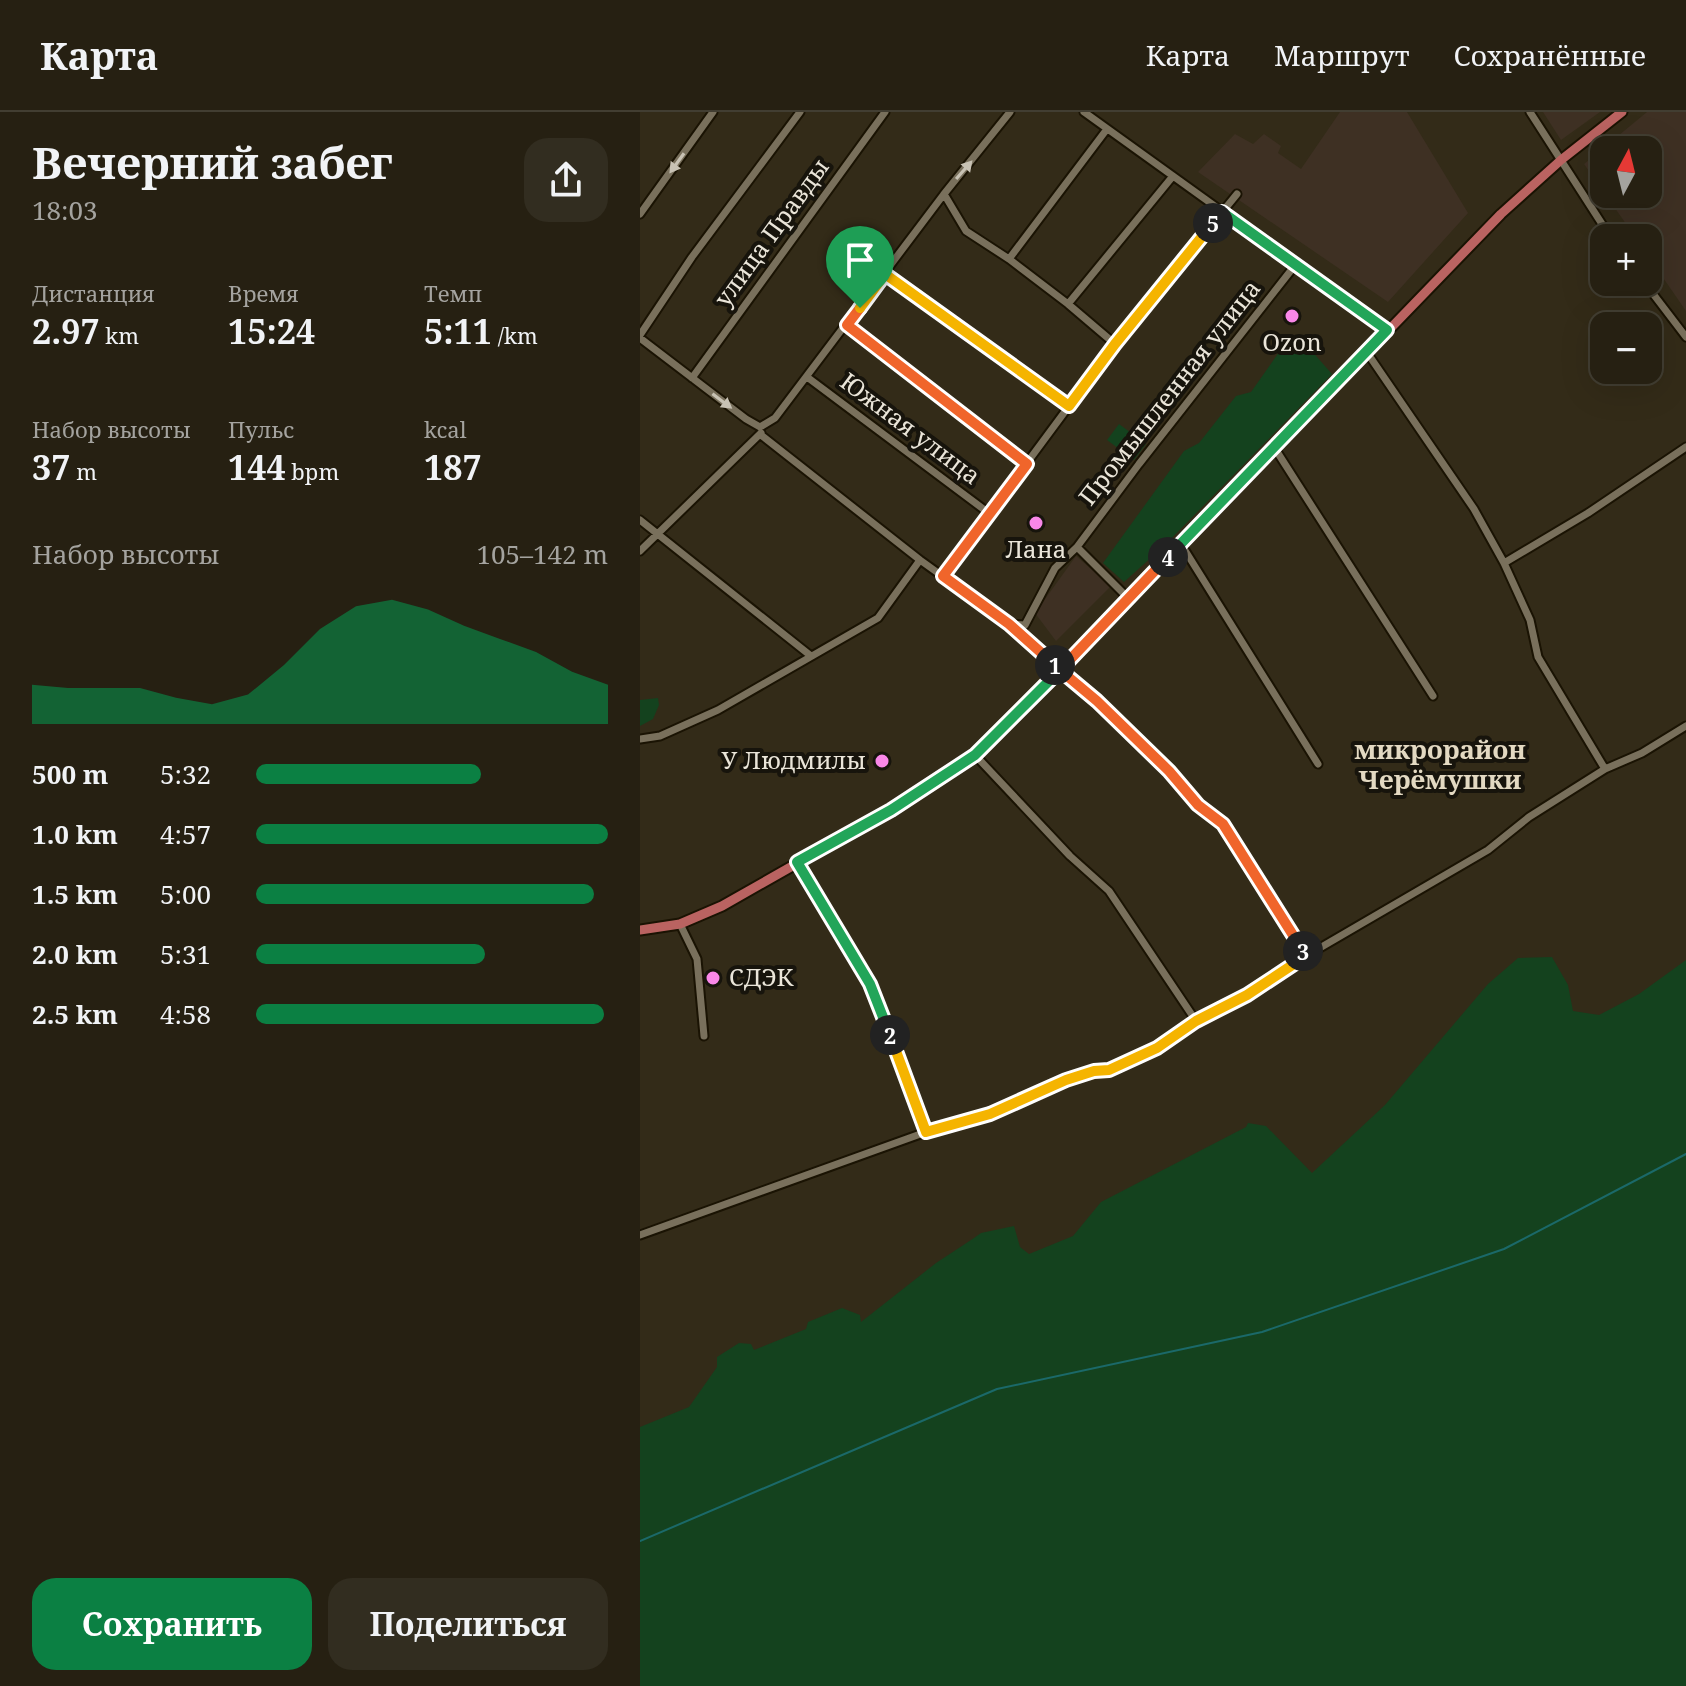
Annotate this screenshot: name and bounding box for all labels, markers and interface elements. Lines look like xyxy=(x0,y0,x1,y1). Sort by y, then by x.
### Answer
text: Карта xyxy=(40,29,158,81)
text: Карта xyxy=(1146,36,1230,74)
text: Маршрут xyxy=(1274,36,1409,74)
text: Сохранённые xyxy=(1453,36,1646,74)
text: Вечерний забег xyxy=(32,132,392,192)
north arrow xyxy=(1590,136,1662,208)
map controls xyxy=(1590,136,1662,384)
button: share xyxy=(524,138,608,222)
street label: улица Правды xyxy=(706,151,836,313)
one-way arrow xyxy=(669,153,685,173)
one-way arrow xyxy=(955,160,973,179)
text: 18:03 xyxy=(32,192,98,228)
pin: 5 xyxy=(1193,203,1233,243)
text: 5 xyxy=(1207,208,1219,238)
button: + xyxy=(1590,224,1662,296)
pin xyxy=(826,226,894,308)
icon: arrive xyxy=(838,238,882,282)
street label: Промышленная улица xyxy=(1070,273,1267,512)
text: Дистанция xyxy=(32,278,155,308)
text: Время xyxy=(228,278,299,308)
text: Темп xyxy=(424,278,482,308)
marker: Ozon xyxy=(1283,307,1301,325)
text: 2.97 xyxy=(32,308,100,354)
text: 15:24 xyxy=(228,308,315,354)
text: 5:11 xyxy=(424,308,492,354)
button: − xyxy=(1590,312,1662,384)
text: km xyxy=(100,320,139,350)
text: /km xyxy=(492,320,538,350)
place label: Ozon xyxy=(1262,325,1322,358)
street label: Южная улица xyxy=(834,364,988,491)
one-way arrow xyxy=(711,392,732,408)
text: Набор высоты xyxy=(32,414,191,444)
text: Пульс xyxy=(228,414,294,444)
text: kcal xyxy=(424,414,466,444)
text: 37 xyxy=(32,444,70,490)
text: 144 xyxy=(228,444,286,490)
text: 187 xyxy=(424,444,482,490)
text: m xyxy=(70,456,97,486)
text: bpm xyxy=(286,456,339,486)
marker: Лана xyxy=(1027,514,1045,532)
place label: Лана xyxy=(1005,532,1067,565)
text: Набор высоты xyxy=(32,536,220,572)
text: 105–142 m xyxy=(476,536,608,572)
pin: 4 xyxy=(1148,537,1188,577)
text: 4 xyxy=(1162,542,1174,572)
pin: 1 xyxy=(1035,645,1075,685)
text: 1 xyxy=(1049,650,1061,680)
district label: микрорайон Черёмушки xyxy=(1354,731,1526,797)
place label: У Людмилы xyxy=(722,743,866,776)
marker: У Людмилы xyxy=(873,752,891,770)
text: 500 m xyxy=(32,756,108,792)
text: 5:32 xyxy=(160,756,211,792)
text: 1.0 km xyxy=(32,816,118,852)
text: 4:57 xyxy=(160,816,211,852)
text: 1.5 km xyxy=(32,876,118,912)
text: 5:00 xyxy=(160,876,211,912)
pin: 3 xyxy=(1283,931,1323,971)
text: 2.0 km xyxy=(32,936,118,972)
text: 5:31 xyxy=(160,936,211,972)
text: 3 xyxy=(1297,936,1309,966)
place label: СДЭК xyxy=(729,960,795,993)
marker: СДЭК xyxy=(704,969,722,987)
text: 2.5 km xyxy=(32,996,118,1032)
text: 4:58 xyxy=(160,996,211,1032)
pin: 2 xyxy=(870,1015,910,1055)
text: 2 xyxy=(884,1020,896,1050)
button: Сохранить xyxy=(32,1578,312,1670)
button: Поделиться xyxy=(328,1578,608,1670)

